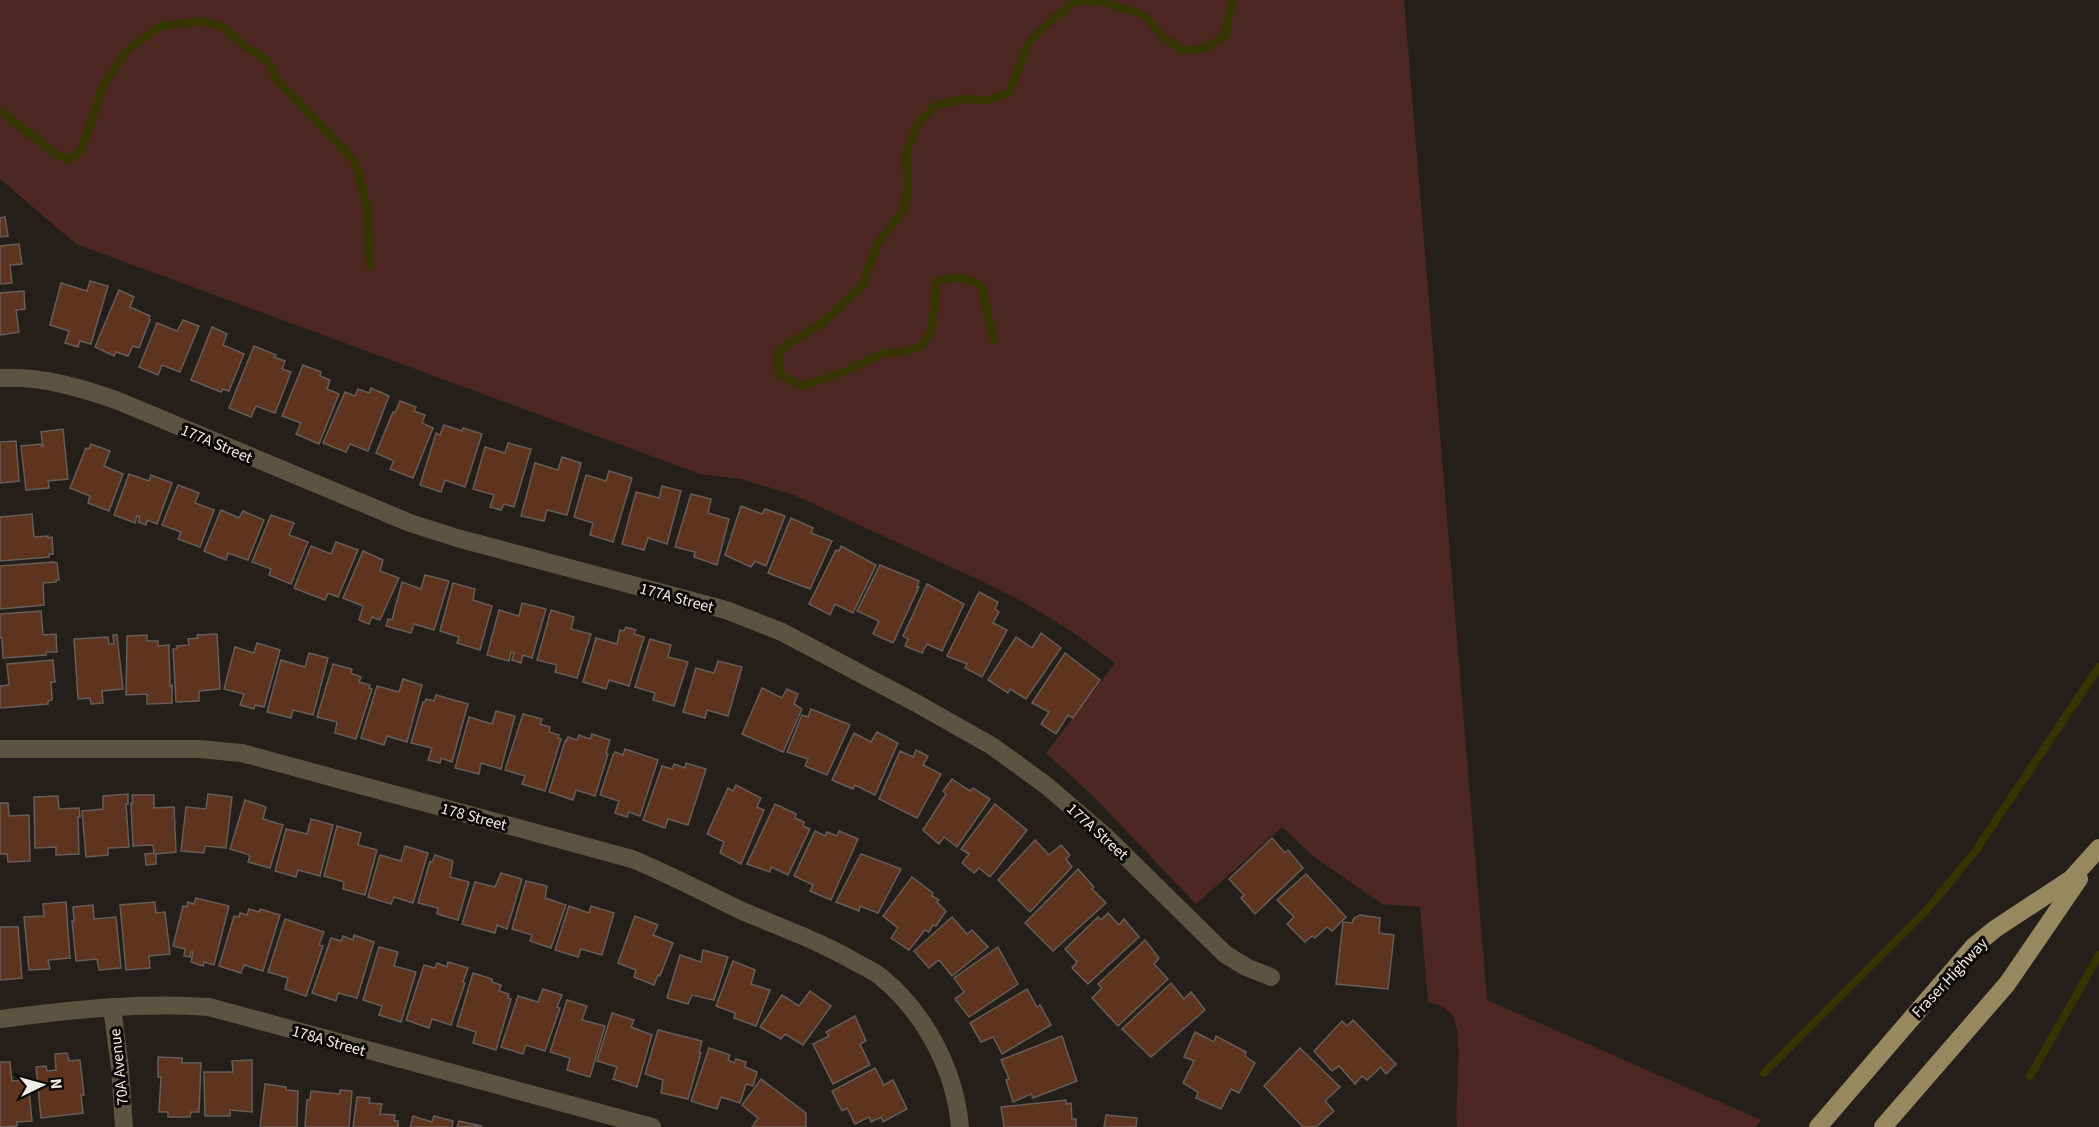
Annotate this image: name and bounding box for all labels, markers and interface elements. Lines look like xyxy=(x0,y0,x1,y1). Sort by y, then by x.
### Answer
street label: 177A Street xyxy=(177,419,256,469)
street label: 177A Street xyxy=(637,578,717,619)
street label: 178 Street xyxy=(438,798,510,836)
street label: 177A Street xyxy=(1062,798,1133,866)
street label: Fraser Highway xyxy=(1907,932,1993,1023)
street label: 178A Street xyxy=(289,1020,369,1062)
street label: 70A Avenue xyxy=(104,1027,134,1106)
north arrow xyxy=(12,1055,72,1115)
text: N xyxy=(45,1078,67,1090)

